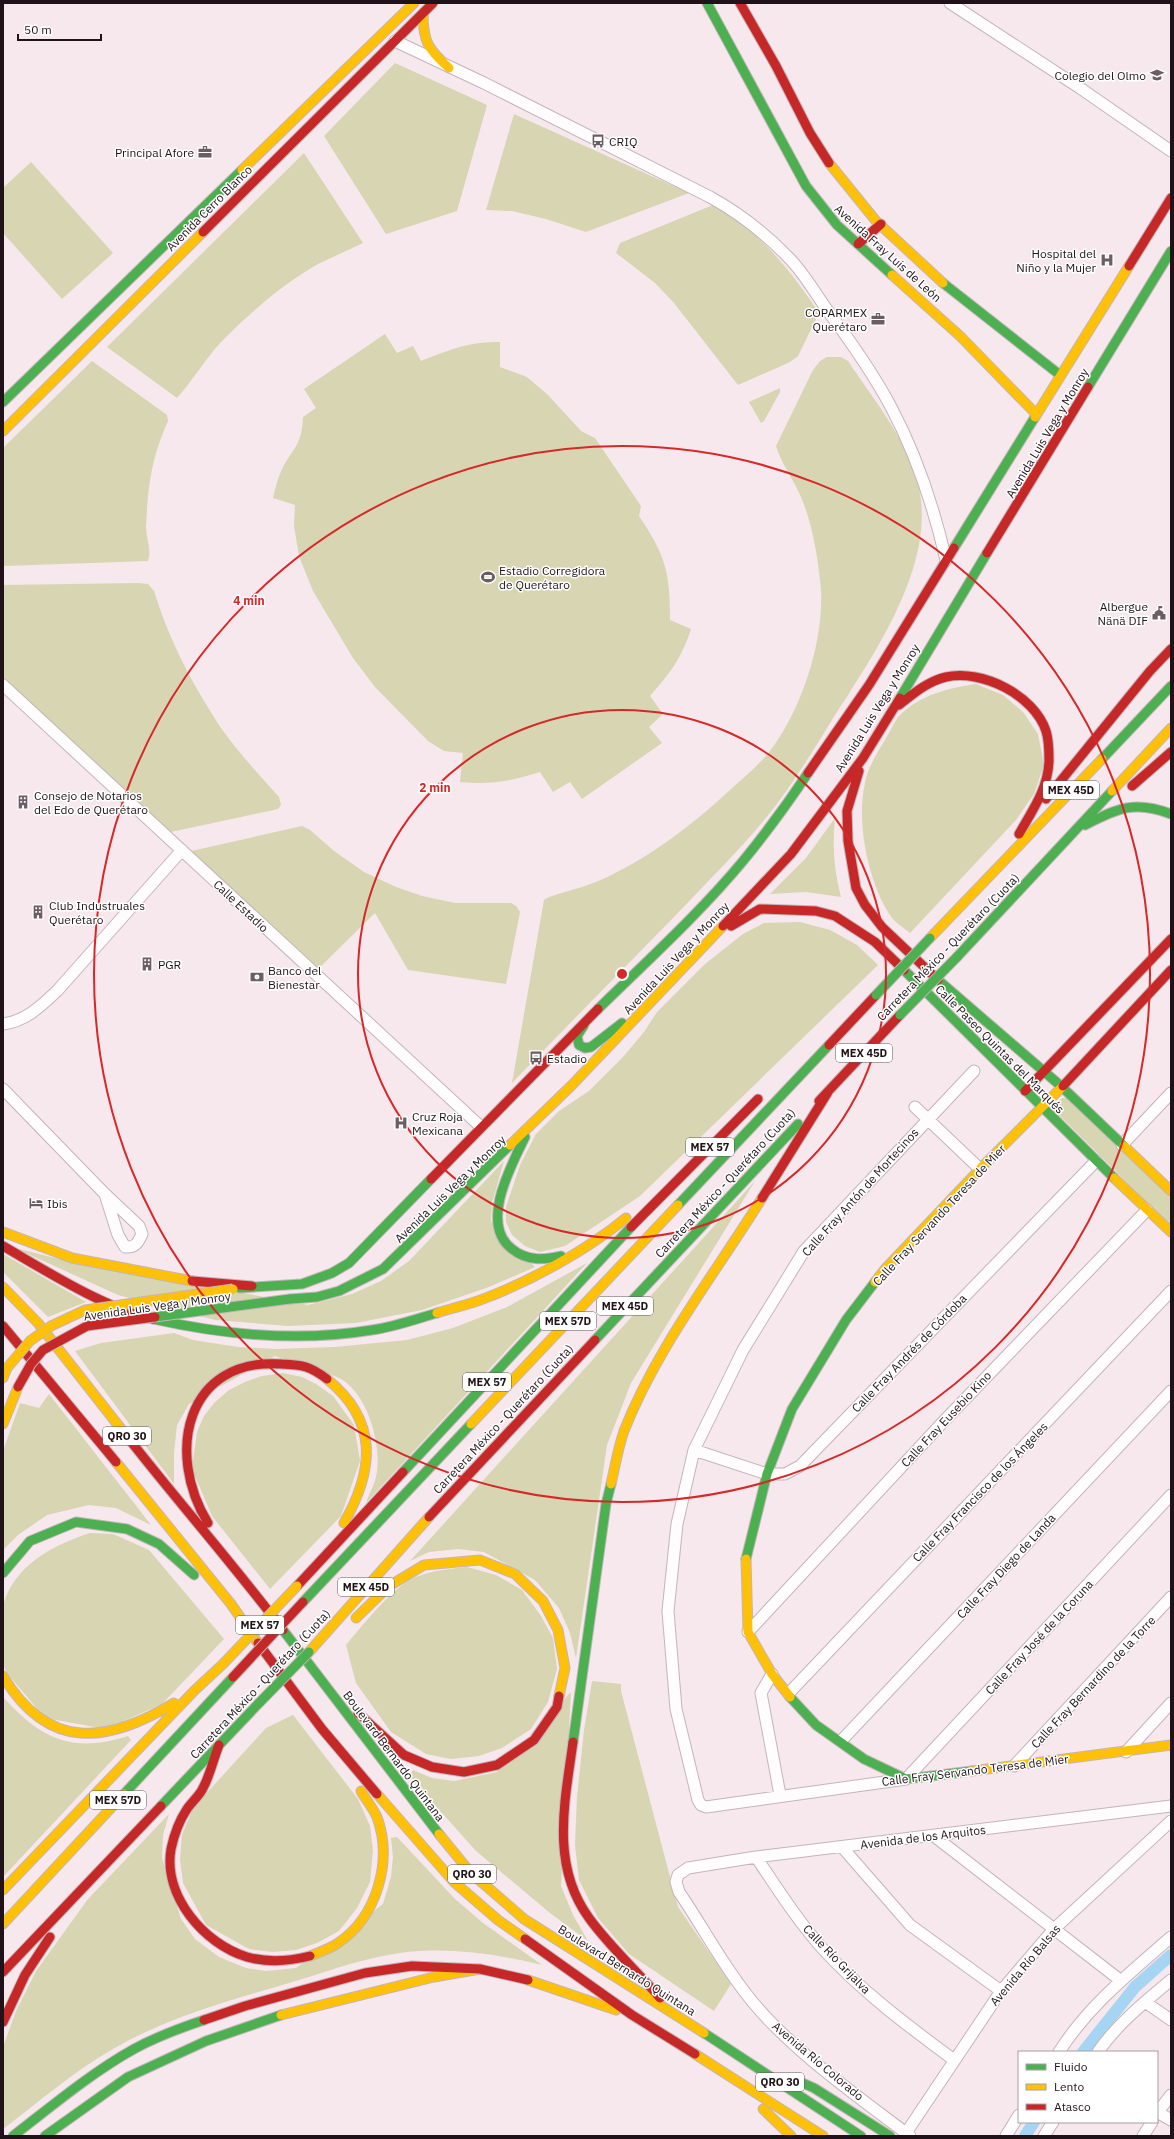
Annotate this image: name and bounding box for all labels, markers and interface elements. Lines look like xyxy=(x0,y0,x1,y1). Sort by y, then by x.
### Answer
scale bar xyxy=(18,16,101,42)
text: 50 m xyxy=(24,22,52,37)
school or university icon: Colegio del Olmo xyxy=(1149,67,1165,83)
place label: Colegio del Olmo xyxy=(1054,68,1146,83)
bus stop icon: CRIQ xyxy=(590,133,606,149)
place label: CRIQ xyxy=(609,134,637,149)
office icon: Principal Afore xyxy=(197,144,213,160)
place label: Principal Afore xyxy=(115,145,194,160)
street label: Avenida Cerro Blanco xyxy=(163,162,255,254)
street label: Avenida Fray Luis de León xyxy=(831,201,945,305)
place label: Hospital del Niño y la Mujer xyxy=(1016,246,1097,275)
hospital icon: Hospital del Niño y la Mujer xyxy=(1099,252,1115,268)
place label: COPARMEX Querétaro xyxy=(805,305,868,334)
office icon: COPARMEX Querétaro xyxy=(870,311,886,327)
street label: Avenida Luis Vega y Monroy xyxy=(1002,366,1092,500)
place label: Estadio Corregidora de Querétaro xyxy=(499,563,606,592)
sports icon: Estadio Corregidora de Querétaro xyxy=(480,569,496,585)
text: 4 min xyxy=(233,593,265,608)
place label: Albergue Nänä DIF xyxy=(1097,599,1148,628)
public building icon: Albergue Nänä DIF xyxy=(1151,605,1167,621)
street label: Avenida Luis Vega y Monroy xyxy=(831,641,923,775)
text: 2 min xyxy=(419,780,451,795)
road number: MEX 45D xyxy=(1043,781,1099,799)
place label: Consejo de Notarios del Edo de Querétaro xyxy=(34,788,148,817)
building icon: Consejo de Notarios del Edo de Querétaro xyxy=(15,794,31,810)
street label: Carretera México - Querétaro (Cuota) xyxy=(874,870,1022,1024)
street label: Calle Estadio xyxy=(210,877,272,935)
place label: Club Industruales Querétaro xyxy=(49,898,145,927)
street label: Avenida Luis Vega y Monroy xyxy=(620,899,732,1017)
building icon: Club Industruales Querétaro xyxy=(30,904,46,920)
building icon: PGR xyxy=(139,956,155,972)
place label: PGR xyxy=(158,957,182,972)
place label: Banco del Bienestar xyxy=(268,963,321,992)
centre of rings xyxy=(615,967,629,981)
bank icon: Banco del Bienestar xyxy=(249,969,265,985)
street label: Calle Paseo Quintas del Marqués xyxy=(932,981,1068,1117)
road number: MEX 45D xyxy=(836,1044,892,1062)
bus stop icon: Estadio xyxy=(528,1050,544,1066)
place label: Estadio xyxy=(547,1051,587,1066)
street label: Carretera México - Querétaro (Cuota) xyxy=(652,1105,798,1261)
place label: Cruz Roja Mexicana xyxy=(412,1109,464,1138)
hospital icon: Cruz Roja Mexicana xyxy=(393,1115,409,1131)
street label: Calle Fray Antón de Mortecinos xyxy=(798,1125,922,1259)
street label: Avenida Luis Vega y Monroy xyxy=(391,1132,509,1246)
road number: MEX 57 xyxy=(686,1138,734,1156)
street label: Calle Fray Servando Teresa de Mier xyxy=(869,1141,1009,1289)
hotel icon: Ibis xyxy=(28,1195,44,1211)
place label: Ibis xyxy=(47,1196,68,1211)
street label: Avenida Luis Vega y Monroy xyxy=(82,1288,232,1324)
street label: Calle Fray Andrés de Córdoba xyxy=(848,1290,970,1415)
road number: MEX 45D xyxy=(597,1297,653,1315)
road number: MEX 57D xyxy=(540,1312,596,1330)
street label: Carretera México - Querétaro (Cuota) xyxy=(430,1341,576,1497)
street label: Calle Fray Eusebio Kino xyxy=(898,1368,995,1470)
road number: MEX 57 xyxy=(463,1373,511,1391)
street label: Calle Fray Francisco de los Ángeles xyxy=(909,1419,1051,1565)
road number: QRO 30 xyxy=(103,1427,151,1445)
street label: Calle Fray Diego de Landa xyxy=(953,1510,1059,1622)
street label: Calle Fray José de la Coruna xyxy=(982,1576,1096,1697)
road number: MEX 45D xyxy=(338,1578,394,1596)
street label: Carretera México - Querétaro (Cuota) xyxy=(187,1606,333,1762)
street label: Calle Fray Bernardino de la Torre xyxy=(1028,1612,1159,1751)
road number: MEX 57 xyxy=(236,1616,284,1634)
street label: Boulevard Bernardo Quintana xyxy=(340,1688,448,1825)
street label: Calle Fray Servando Teresa de Mier xyxy=(881,1751,1070,1789)
road number: MEX 57D xyxy=(90,1791,146,1809)
street label: Avenida de los Arquitos xyxy=(859,1822,987,1852)
road number: QRO 30 xyxy=(448,1865,496,1883)
street label: Boulevard Bernardo Quintana xyxy=(555,1921,699,2019)
street label: Calle Río Grijalva xyxy=(800,1921,874,1997)
street label: Avenida Río Balsas xyxy=(987,1921,1064,2009)
street label: Avenida Río Colorado xyxy=(769,2018,867,2104)
legend xyxy=(1018,2051,1158,2123)
text: Fluido xyxy=(1054,2059,1088,2074)
road number: QRO 30 xyxy=(756,2073,804,2091)
text: Lento xyxy=(1054,2079,1084,2094)
text: Atasco xyxy=(1054,2099,1091,2114)

